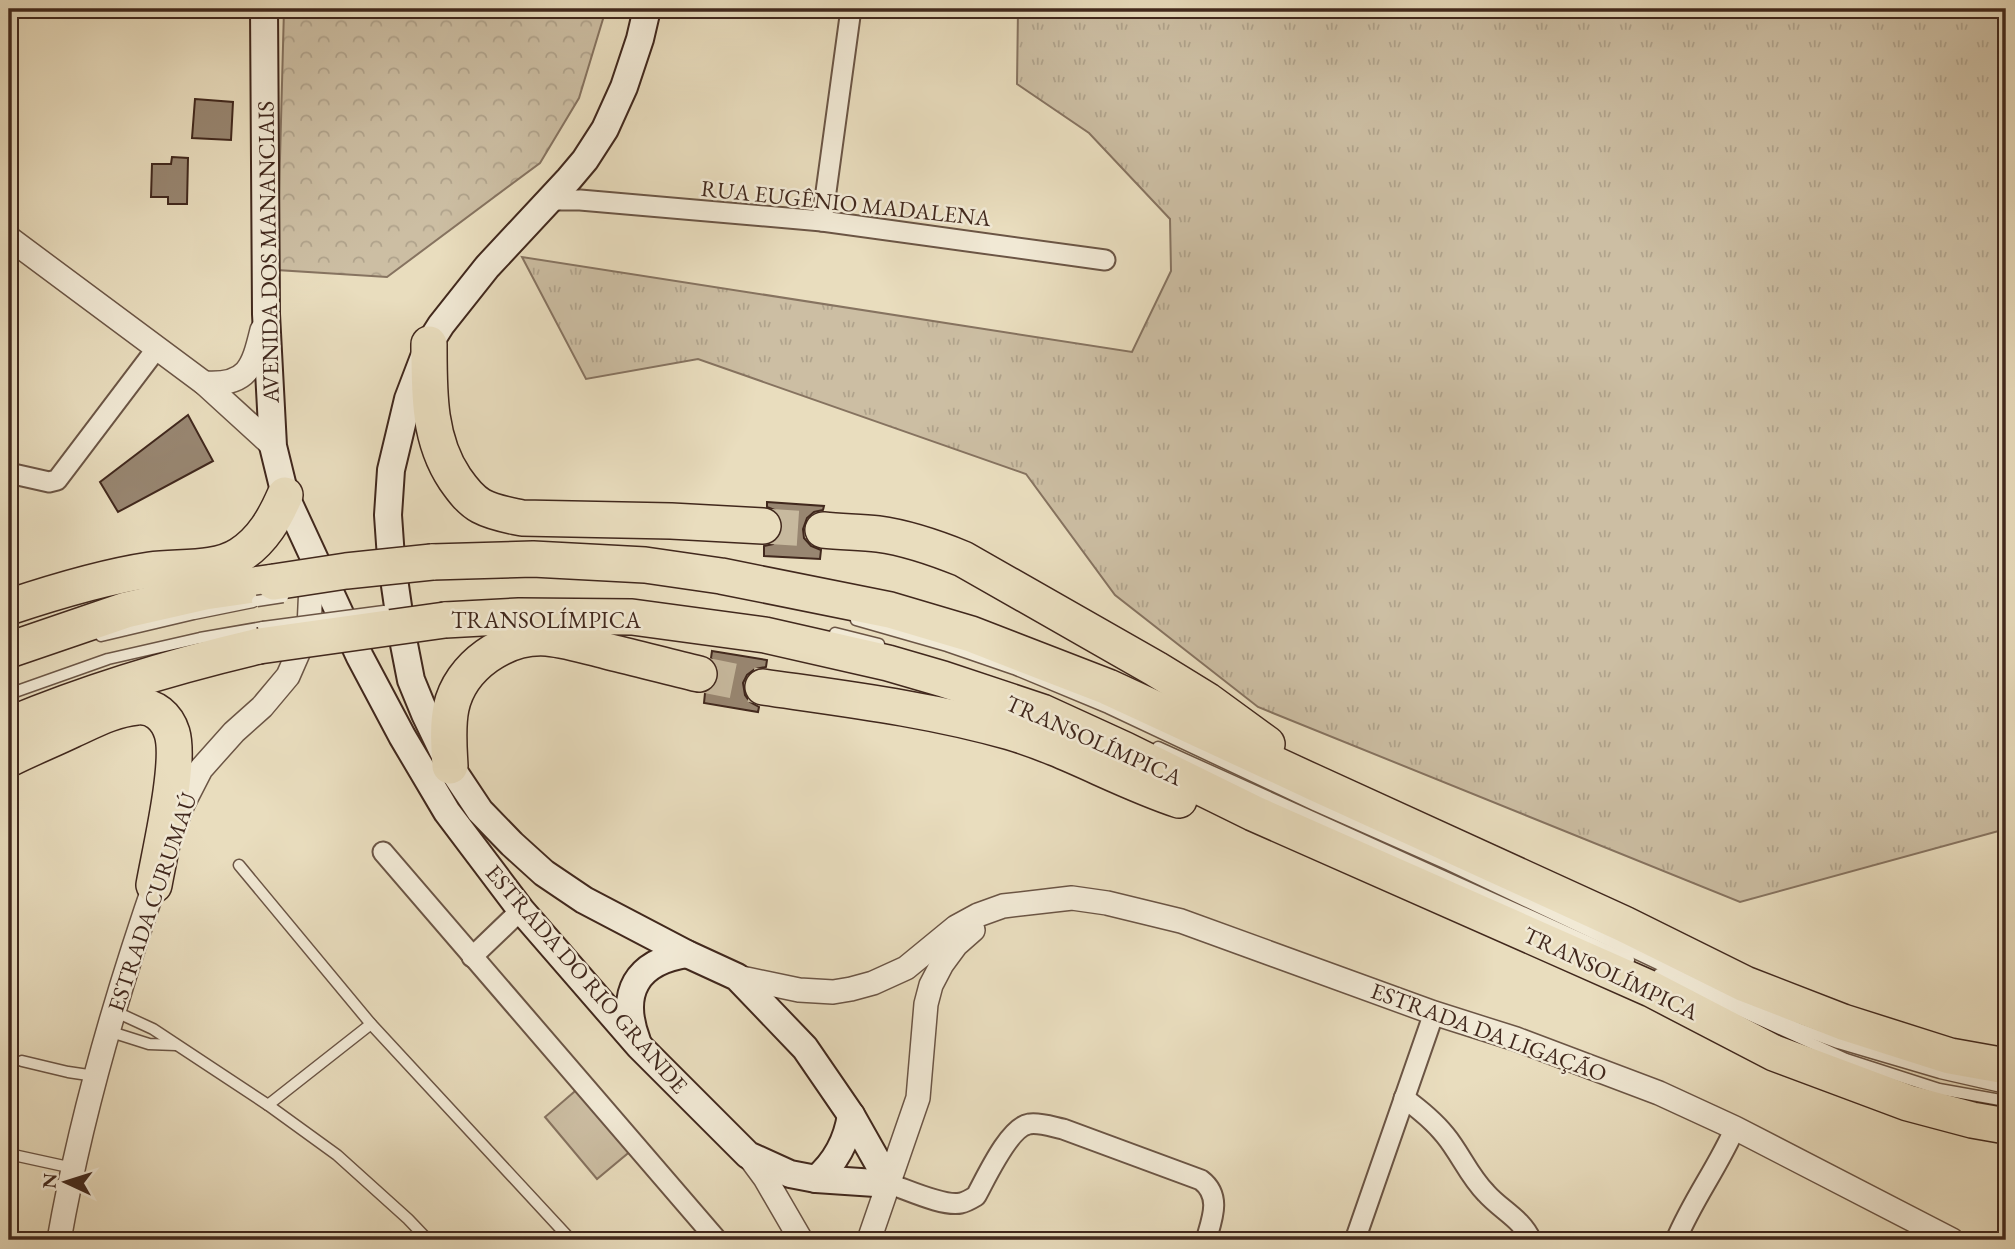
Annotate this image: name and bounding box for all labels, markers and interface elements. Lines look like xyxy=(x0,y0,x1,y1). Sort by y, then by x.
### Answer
street label: AVENIDA DOS MANANCIAIS xyxy=(250,101,286,404)
street label: RUA EUGÊNIO MADALENA xyxy=(699,173,994,233)
street label: TRANSOLÍMPICA xyxy=(451,605,642,635)
street label: TRANSOLÍMPICA xyxy=(1001,688,1188,793)
street label: ESTRADA CURUMAÚ xyxy=(100,788,204,1016)
street label: ESTRADA DO RIO GRANDE xyxy=(479,858,695,1100)
street label: TRANSOLÍMPICA xyxy=(1519,919,1704,1027)
street label: ESTRADA DA LIGAÇÃO xyxy=(1367,975,1611,1089)
north arrow xyxy=(32,1148,102,1218)
text: N xyxy=(37,1172,63,1189)

